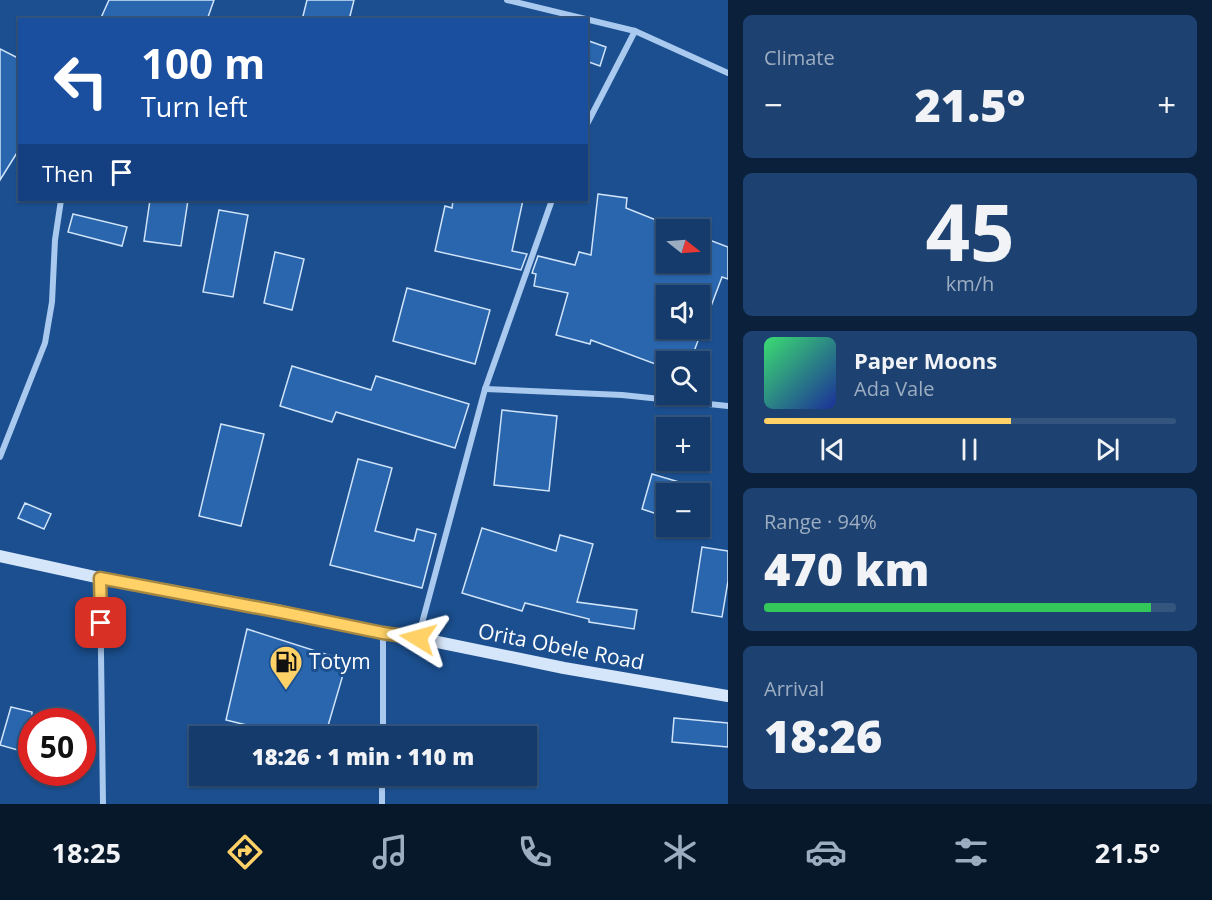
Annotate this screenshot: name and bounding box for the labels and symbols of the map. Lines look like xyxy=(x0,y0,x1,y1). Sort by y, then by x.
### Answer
north arrow xyxy=(656,219,710,273)
pin xyxy=(75,597,126,648)
position arrow xyxy=(386,606,450,670)
street label: Orita Obele Road xyxy=(476,616,647,676)
fuel station icon: Totym xyxy=(268,644,304,691)
place label: Totym xyxy=(309,647,371,675)
speed limit sign: 50 xyxy=(18,708,96,786)

